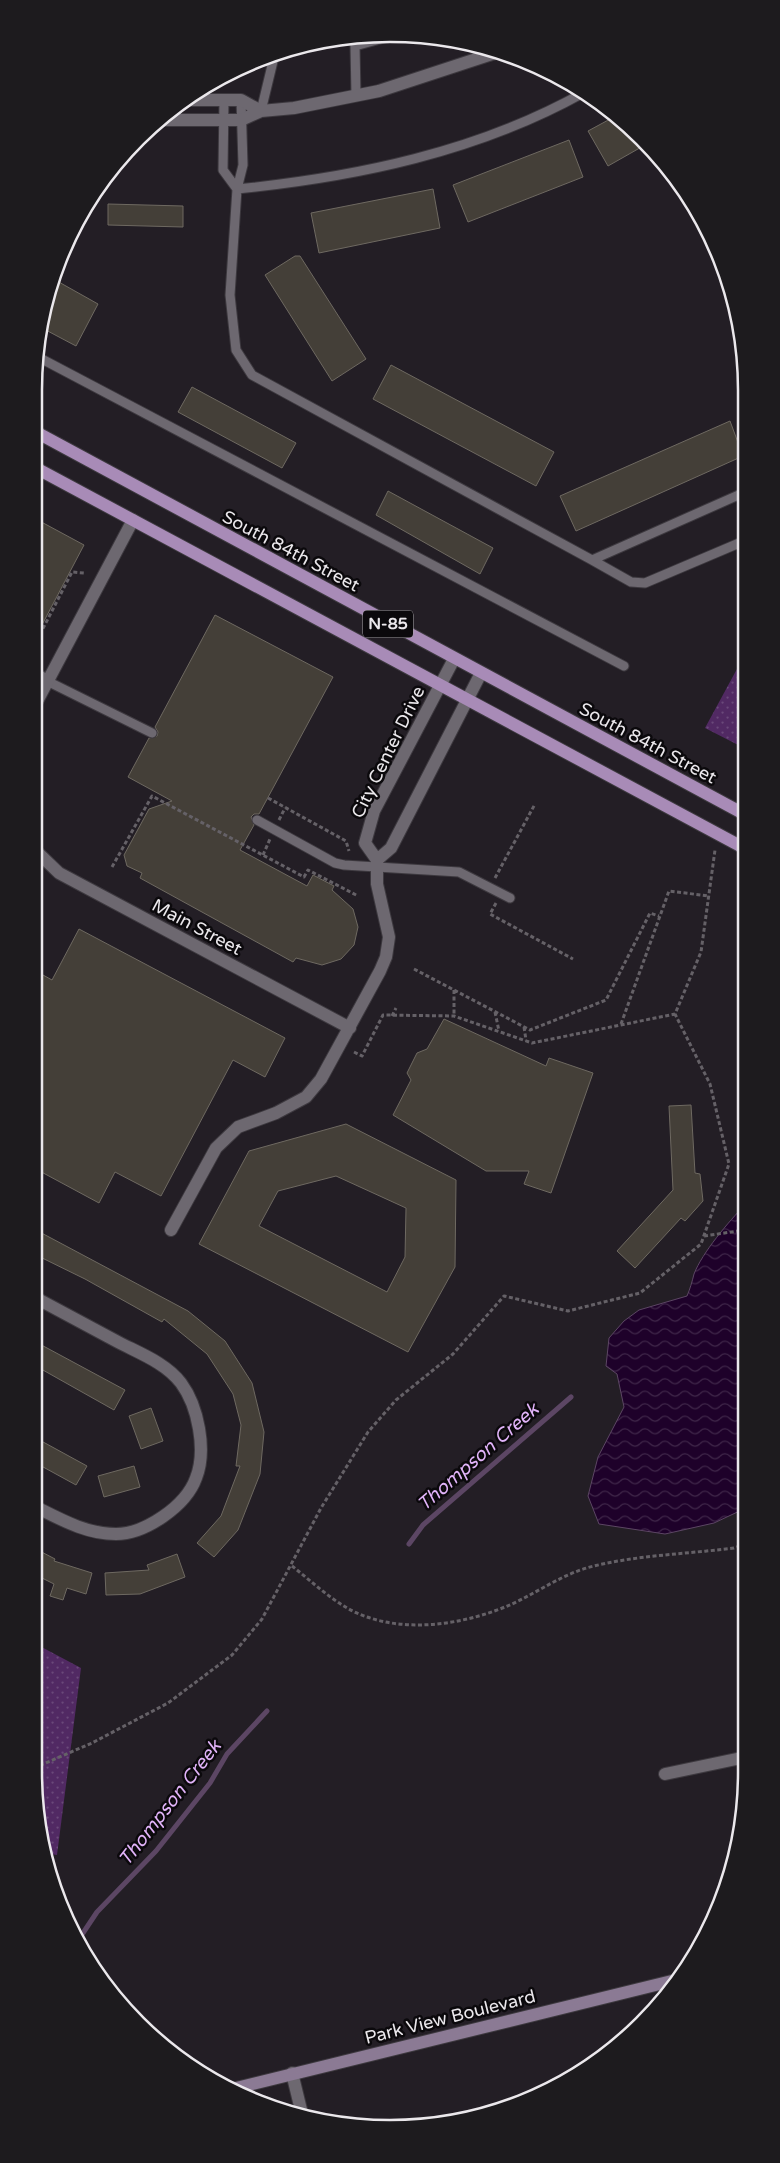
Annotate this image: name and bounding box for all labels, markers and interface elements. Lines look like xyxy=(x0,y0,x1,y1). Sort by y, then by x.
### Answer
street label: South 84th Street xyxy=(219,506,363,596)
road number: N-85 xyxy=(363,610,413,638)
street label: City Center Drive xyxy=(347,682,429,822)
street label: South 84th Street xyxy=(576,698,720,788)
street label: Main Street xyxy=(148,894,246,960)
water label: Thompson Creek xyxy=(413,1397,544,1516)
water label: Thompson Creek xyxy=(114,1735,227,1870)
street label: Park View Boulevard xyxy=(362,1985,538,2049)

